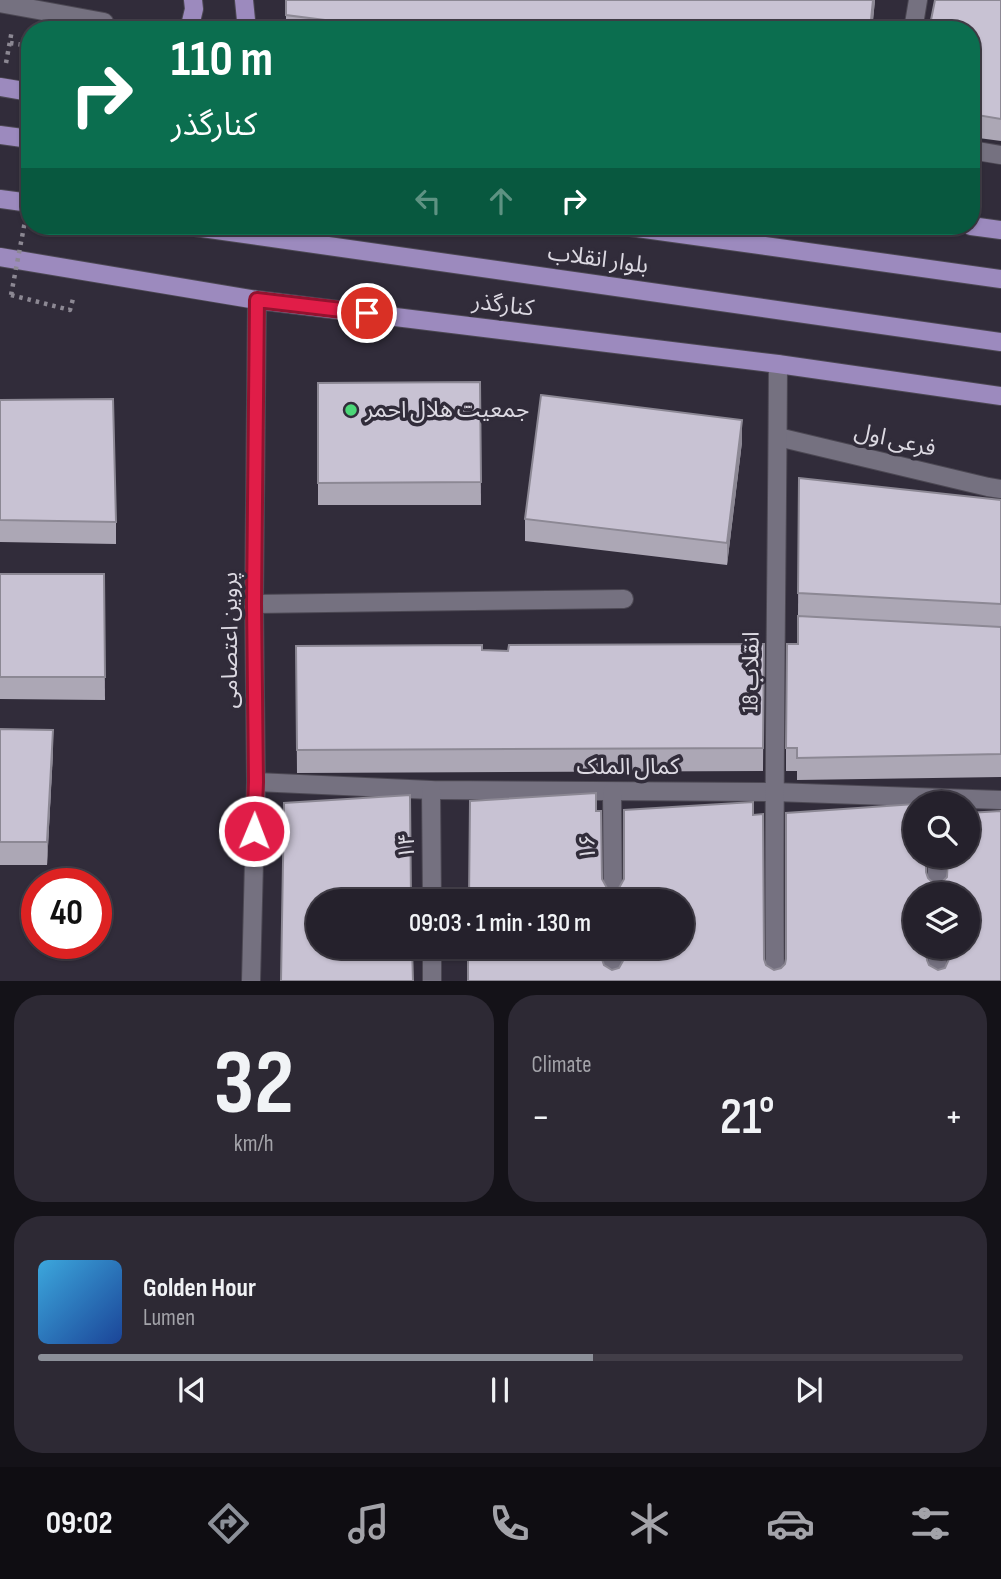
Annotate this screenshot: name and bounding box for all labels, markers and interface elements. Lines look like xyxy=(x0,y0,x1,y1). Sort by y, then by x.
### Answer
text: 110 m xyxy=(171,31,273,90)
icon: right xyxy=(56,49,147,140)
text: کنارگذر xyxy=(171,106,257,145)
icon: left xyxy=(409,182,447,220)
icon: ahead xyxy=(482,182,520,220)
icon: right xyxy=(555,182,593,220)
street label: بلوار انقلاب xyxy=(546,238,650,280)
pin xyxy=(337,283,397,343)
street label: کنارگذر xyxy=(470,287,536,323)
icon: arrive xyxy=(348,294,386,332)
place label: جمعیت هلال احمر xyxy=(364,396,529,424)
marker: جمعیت هلال احمر xyxy=(343,402,359,418)
street label: فرعی اول xyxy=(852,417,938,463)
street label: پروین اعتصامی xyxy=(216,572,244,708)
street label: انقلاب 18 xyxy=(736,631,766,713)
street label: کمال الملک xyxy=(576,753,680,781)
map controls xyxy=(903,791,980,959)
button: search xyxy=(903,791,980,868)
position arrow xyxy=(217,794,291,868)
street label: ۱۴ xyxy=(393,833,421,859)
street label: ۱۶ xyxy=(574,834,602,860)
speed limit sign: 40 xyxy=(21,868,112,959)
button: layers xyxy=(903,882,980,959)
text: 09:03 · 1 min · 130 m xyxy=(409,908,591,939)
text: 32 xyxy=(213,1030,294,1139)
text: Climate xyxy=(532,1051,591,1079)
text: 21° xyxy=(720,1086,775,1149)
text: − xyxy=(532,1095,550,1140)
text: + xyxy=(944,1095,963,1140)
text: km/h xyxy=(234,1130,274,1158)
text: Golden Hour xyxy=(143,1273,256,1304)
text: Lumen xyxy=(143,1304,195,1332)
icon: previous xyxy=(173,1371,211,1409)
icon: pause xyxy=(481,1371,519,1409)
icon: next xyxy=(790,1371,828,1409)
icon: directions xyxy=(204,1499,253,1548)
icon: music xyxy=(344,1499,393,1548)
icon: phone xyxy=(485,1499,534,1548)
icon: climate xyxy=(625,1499,674,1548)
icon: car xyxy=(766,1499,815,1548)
icon: filters xyxy=(906,1499,955,1548)
text: 09:02 xyxy=(46,1504,113,1543)

